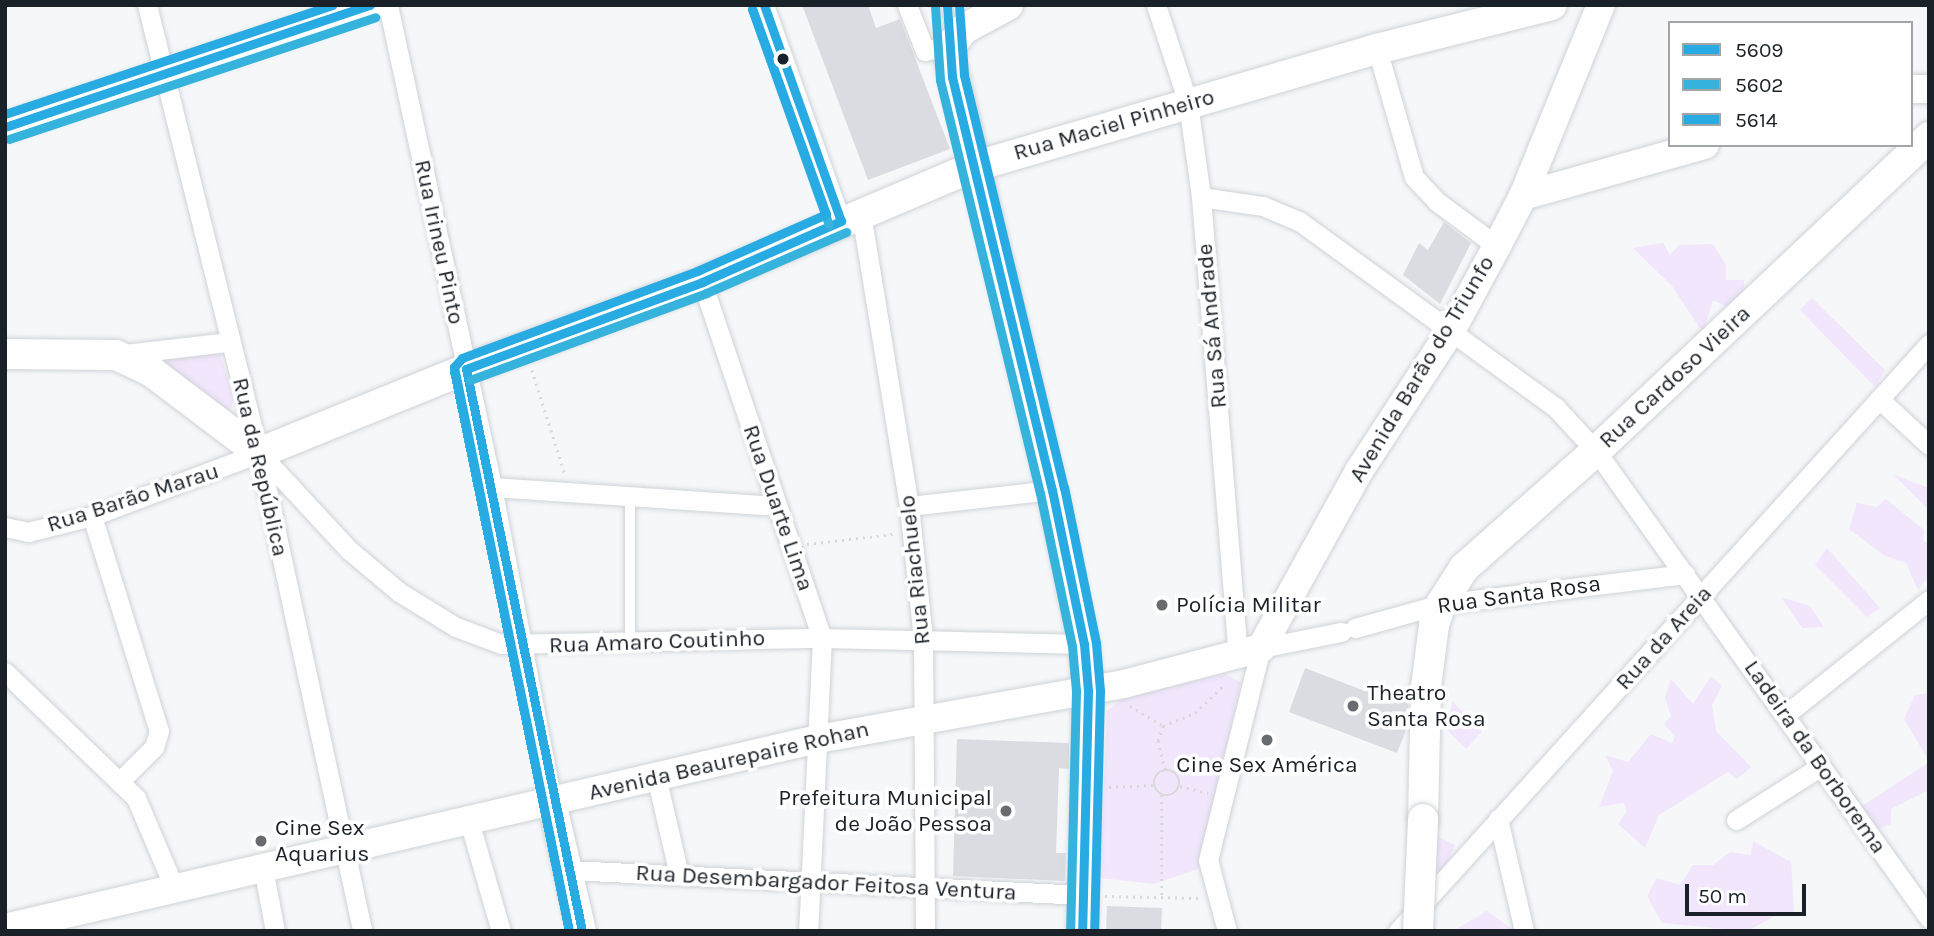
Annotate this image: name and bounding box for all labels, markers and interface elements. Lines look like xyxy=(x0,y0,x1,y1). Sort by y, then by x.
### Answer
legend xyxy=(1668,21,1913,147)
text: 5609 xyxy=(1735,38,1784,62)
unlabelled marker xyxy=(776,52,790,66)
text: 5602 xyxy=(1735,73,1784,97)
street label: Rua Maciel Pinheiro xyxy=(1010,83,1218,167)
text: 5614 xyxy=(1735,108,1778,132)
street label: Rua Irineu Pinto xyxy=(408,157,470,327)
street label: Rua Sá Andrade xyxy=(1191,242,1233,410)
street label: Avenida Barão do Triunfo xyxy=(1343,251,1501,487)
street label: Rua Cardoso Vieira xyxy=(1594,300,1756,454)
street label: Rua da República xyxy=(226,375,294,559)
street label: Rua Duarte Lima xyxy=(737,421,819,595)
street label: Rua Barão Marau xyxy=(44,457,222,539)
street label: Rua Riachuelo xyxy=(893,494,937,646)
street label: Rua Santa Rosa xyxy=(1436,570,1602,620)
street label: Rua da Areia xyxy=(1610,580,1718,696)
place label: Polícia Militar xyxy=(1176,591,1321,619)
marker: Polícia Militar xyxy=(1154,597,1170,613)
street label: Rua Amaro Coutinho xyxy=(548,624,766,660)
street label: Ladeira da Borborema xyxy=(1738,655,1892,859)
place label: Theatro Santa Rosa xyxy=(1367,679,1486,733)
marker: Theatro Santa Rosa xyxy=(1345,698,1361,714)
street label: Avenida Beaurepaire Rohan xyxy=(586,715,872,807)
marker: Cine Sex América xyxy=(1259,732,1275,748)
place label: Cine Sex América xyxy=(1176,751,1358,779)
place label: Prefeitura Municipal de João Pessoa xyxy=(778,784,992,838)
marker: Prefeitura Municipal de João Pessoa xyxy=(998,803,1014,819)
place label: Cine Sex Aquarius xyxy=(275,814,369,868)
marker: Cine Sex Aquarius xyxy=(253,833,269,849)
street label: Rua Desembargador Feitosa Ventura xyxy=(635,859,1017,907)
scale bar xyxy=(1689,870,1810,914)
text: 50 m xyxy=(1698,884,1747,908)

